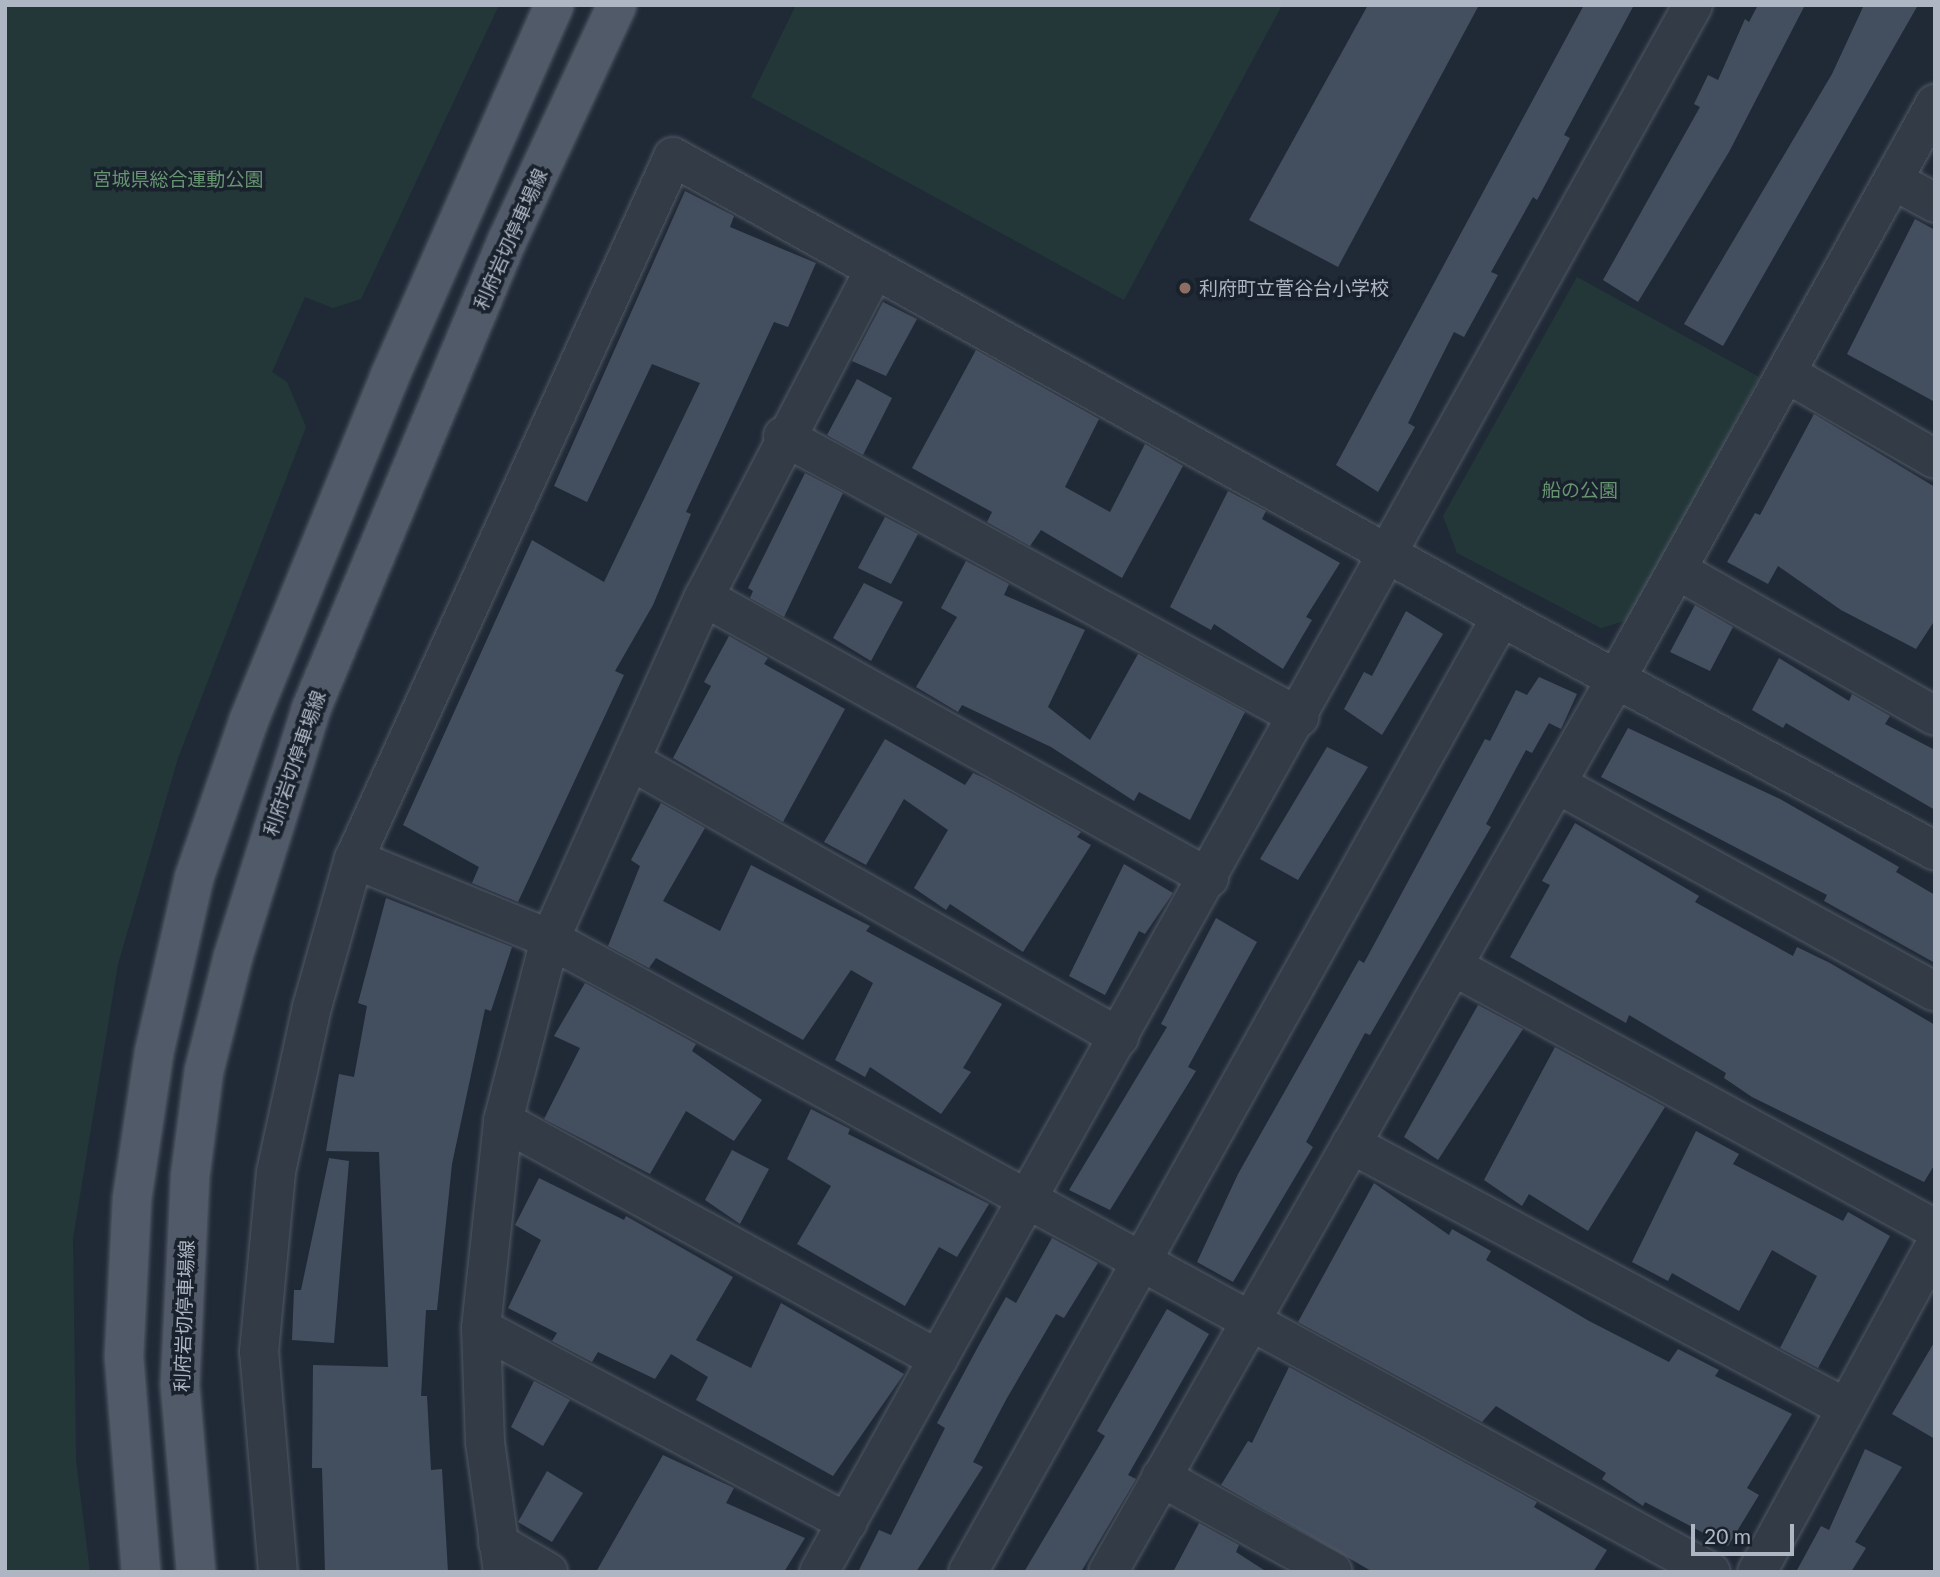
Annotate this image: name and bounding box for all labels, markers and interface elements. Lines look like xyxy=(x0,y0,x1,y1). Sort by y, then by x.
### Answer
street label: 利府岩切停車場線 xyxy=(469,165,551,313)
park label: 宮城県総合運動公園 xyxy=(93,168,263,190)
place label: 利府町立菅谷台小学校 xyxy=(1199,277,1389,299)
marker: 利府町立菅谷台小学校 xyxy=(1177,280,1193,296)
park label: 船の公園 xyxy=(1542,479,1618,501)
street label: 利府岩切停車場線 xyxy=(258,687,330,839)
street label: 利府岩切停車場線 xyxy=(170,1240,198,1392)
scale bar xyxy=(1695,1510,1798,1554)
text: 20 m xyxy=(1704,1523,1751,1548)

